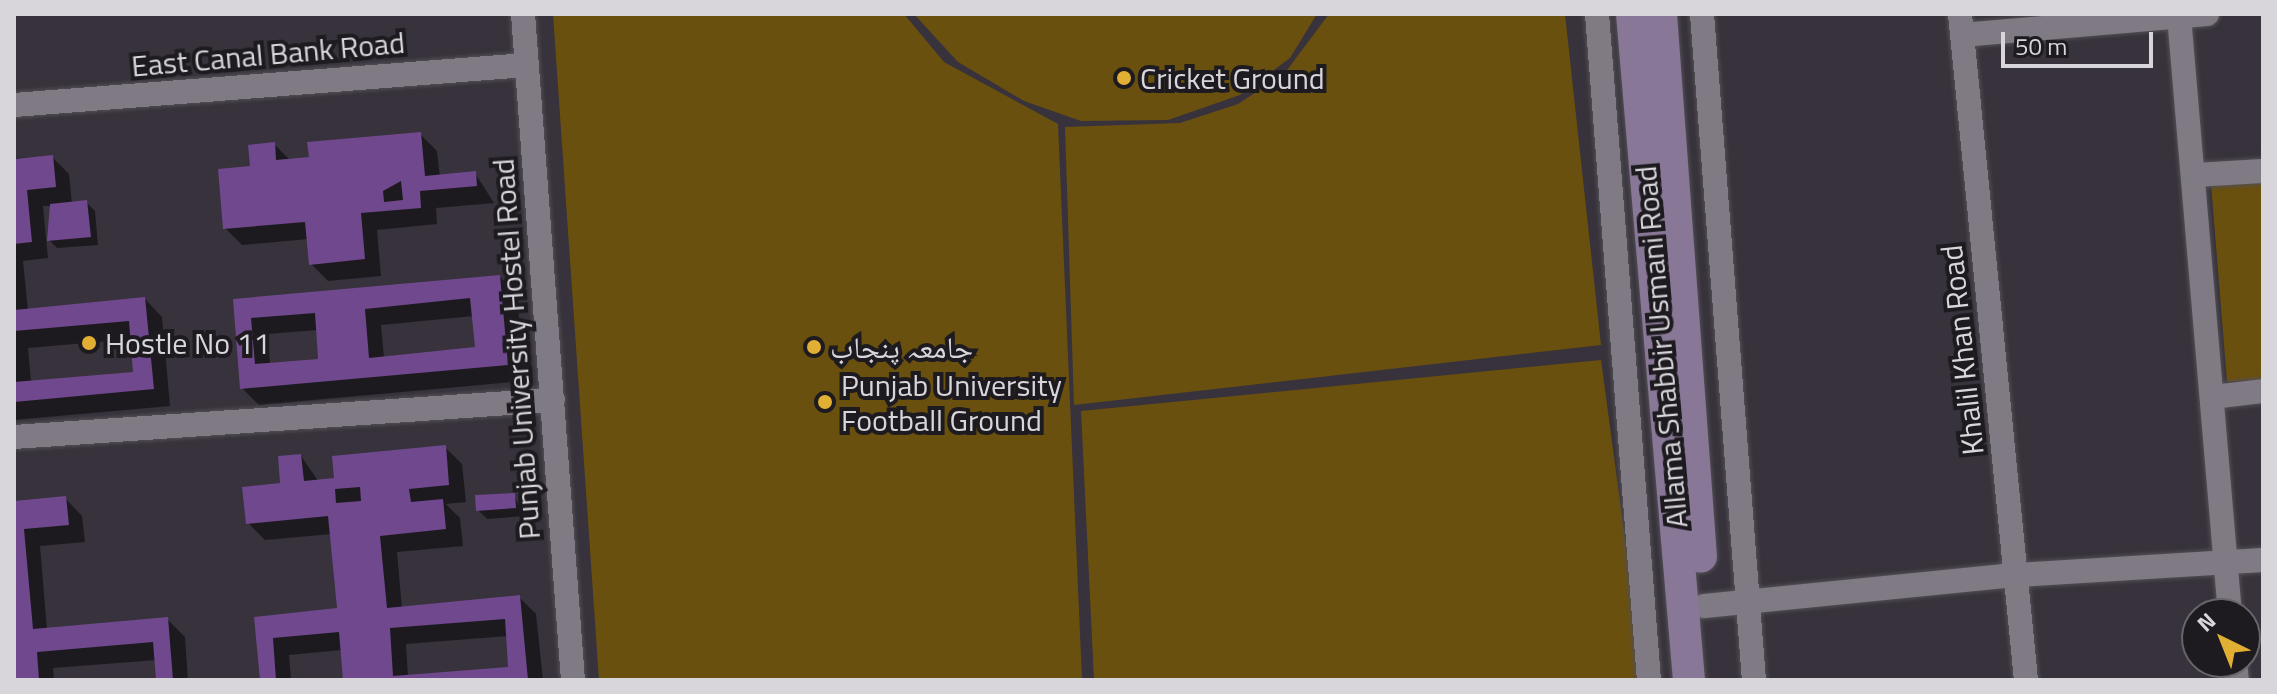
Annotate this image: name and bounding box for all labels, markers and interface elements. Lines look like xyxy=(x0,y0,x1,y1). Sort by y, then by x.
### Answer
scale bar xyxy=(2005,16,2157,66)
street label: East Canal Bank Road xyxy=(130,24,406,84)
text: 50 m xyxy=(2015,28,2067,64)
place label: Cricket Ground xyxy=(1140,60,1325,96)
marker: Cricket Ground xyxy=(1115,69,1133,87)
street label: Punjab University Hostel Road xyxy=(485,157,547,541)
street label: Allama Shabbir Usmani Road xyxy=(1627,164,1695,530)
street label: Khalil Khan Road xyxy=(1933,243,1991,457)
place label: Hostle No 11 xyxy=(105,325,270,361)
place label: جامعہ پنجاب xyxy=(830,329,973,365)
marker: Hostle No 11 xyxy=(80,334,98,352)
marker: جامعہ پنجاب xyxy=(805,338,823,356)
place label: Punjab University Football Ground xyxy=(841,367,1062,438)
marker: Punjab University Football Ground xyxy=(816,393,834,411)
north arrow xyxy=(2181,598,2261,678)
text: N xyxy=(2189,604,2223,640)

